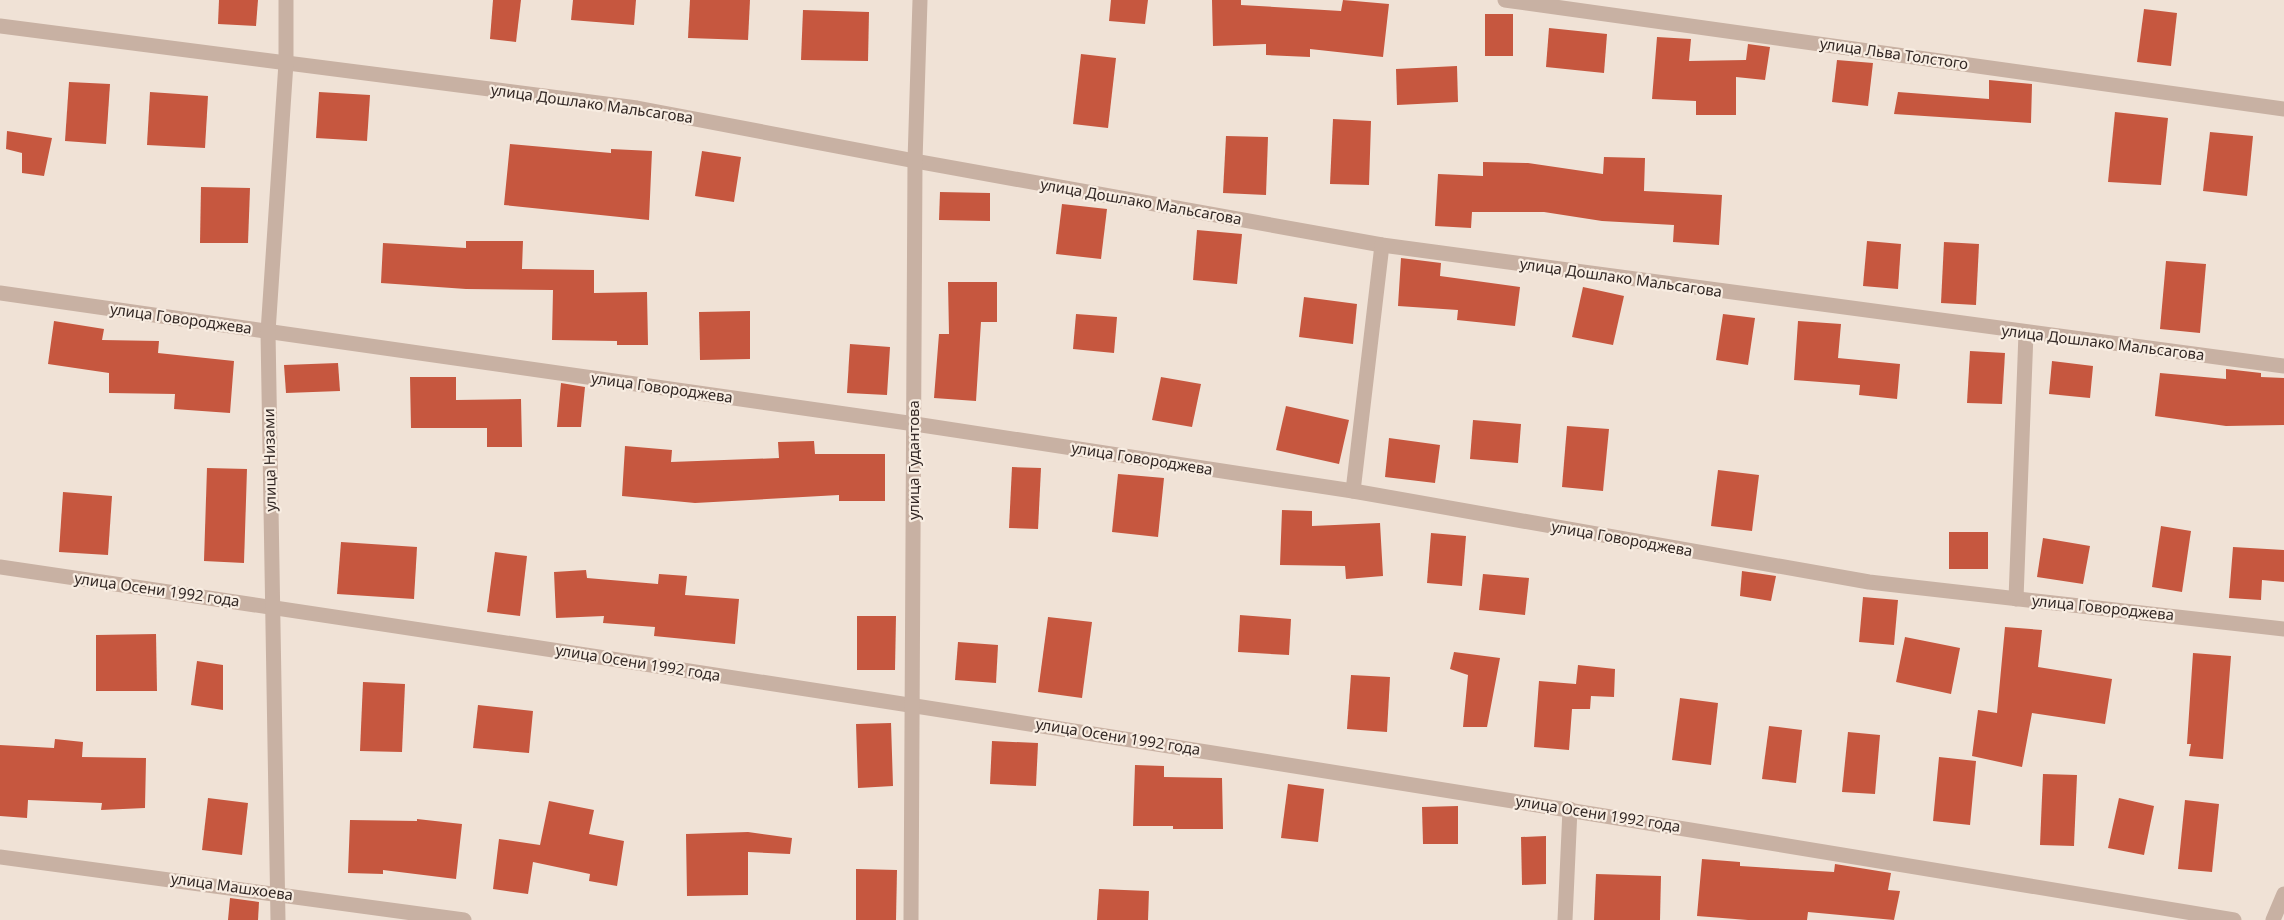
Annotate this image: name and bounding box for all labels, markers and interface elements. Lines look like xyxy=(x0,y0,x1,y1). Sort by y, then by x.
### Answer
street label: улица Льва Толстого xyxy=(1819,33,1970,73)
street label: улица Дошлако Мальсагова xyxy=(490,79,695,127)
street label: улица Дошлако Мальсагова xyxy=(1039,173,1243,229)
street label: улица Дошлако Мальсагова xyxy=(1519,253,1724,301)
street label: улица Говороджева xyxy=(109,298,253,338)
street label: улица Дошлако Мальсагова xyxy=(2001,320,2206,364)
street label: улица Говороджева xyxy=(590,367,734,407)
street label: улица Гудантова xyxy=(903,400,923,520)
street label: улица Низами xyxy=(258,408,280,512)
street label: улица Говороджева xyxy=(1070,437,1214,479)
street label: улица Говороджева xyxy=(1550,516,1694,560)
street label: улица Осени 1992 года xyxy=(73,568,241,611)
street label: улица Говороджева xyxy=(2031,590,2175,624)
street label: улица Осени 1992 года xyxy=(554,639,722,685)
street label: улица Осени 1992 года xyxy=(1034,713,1202,759)
street label: улица Осени 1992 года xyxy=(1514,790,1682,836)
street label: улица Машхоева xyxy=(170,868,294,904)

